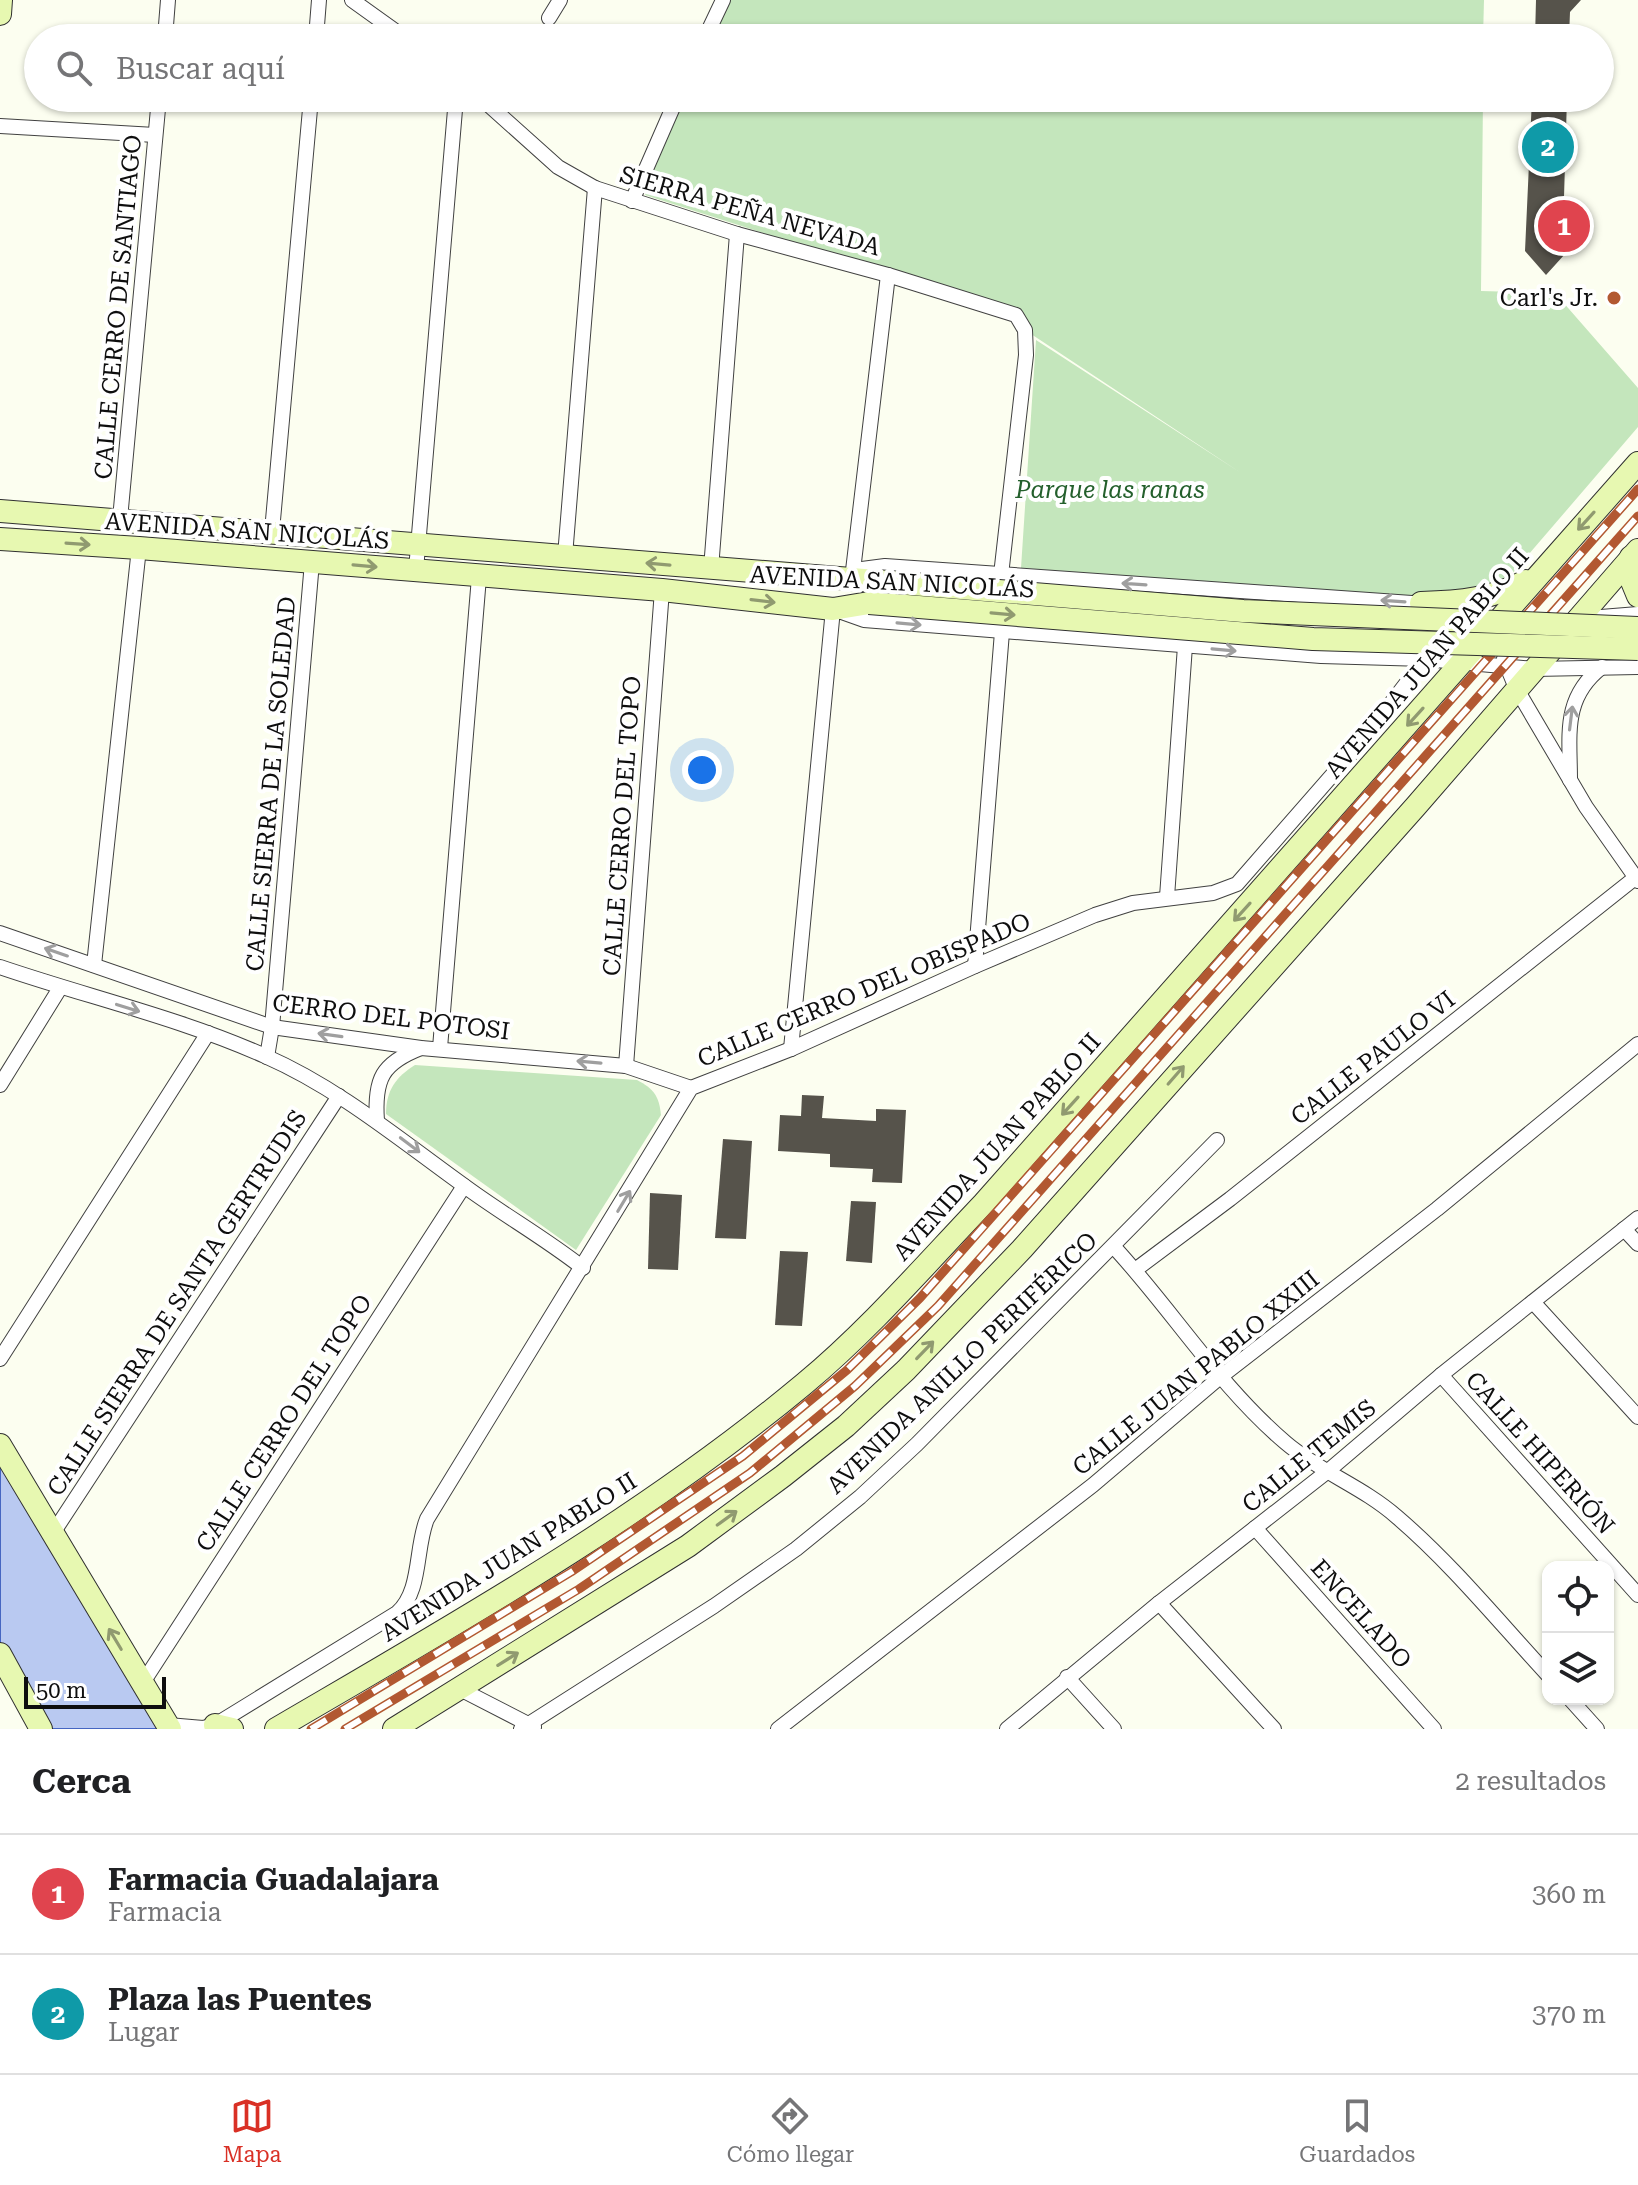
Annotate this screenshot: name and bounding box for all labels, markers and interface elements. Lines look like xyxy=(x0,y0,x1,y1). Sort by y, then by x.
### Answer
search box xyxy=(24,24,1614,112)
icon: search xyxy=(52,46,96,90)
text: Buscar aquí xyxy=(116,51,285,86)
pin: 2 xyxy=(1522,117,1574,177)
street label: CALLE CERRO DE SANTIAGO xyxy=(89,133,147,481)
street label: SIERRA PEÑA NEVADA xyxy=(617,159,884,262)
pin: 1 xyxy=(1538,196,1590,256)
place label: Carl's Jr. xyxy=(1500,284,1598,312)
marker: Carl's Jr. xyxy=(1605,289,1623,307)
park label: Parque las ranas xyxy=(1014,476,1205,504)
street label: AVENIDA SAN NICOLÁS xyxy=(104,506,390,555)
one-way arrow xyxy=(1577,511,1595,531)
one-way arrow xyxy=(64,537,91,552)
street label: AVENIDA JUAN PABLO II xyxy=(1319,542,1535,784)
one-way arrow xyxy=(645,556,672,571)
one-way arrow xyxy=(351,559,378,574)
street label: AVENIDA SAN NICOLÁS xyxy=(749,560,1035,603)
one-way arrow xyxy=(1121,576,1148,591)
one-way arrow xyxy=(1381,593,1407,608)
one-way arrow xyxy=(749,594,776,609)
street label: CALLE SIERRA DE LA SOLEDAD xyxy=(241,595,301,973)
one-way arrow xyxy=(989,607,1016,622)
one-way arrow xyxy=(895,617,922,632)
one-way arrow xyxy=(1210,643,1237,658)
street label: CALLE CERRO DEL TOPO xyxy=(598,675,646,977)
one-way arrow xyxy=(1564,706,1579,732)
one-way arrow xyxy=(1406,707,1424,727)
your location xyxy=(682,750,722,790)
one-way arrow xyxy=(1233,901,1251,921)
street label: CALLE CERRO DEL OBISPADO xyxy=(693,907,1035,1073)
one-way arrow xyxy=(43,944,68,959)
street label: CALLE PAULO VI xyxy=(1285,985,1461,1131)
street label: CERRO DEL POTOSI xyxy=(271,989,511,1045)
one-way arrow xyxy=(115,1002,140,1017)
one-way arrow xyxy=(318,1027,344,1042)
street label: AVENIDA JUAN PABLO II xyxy=(888,1028,1106,1266)
one-way arrow xyxy=(576,1055,603,1070)
one-way arrow xyxy=(1166,1066,1184,1086)
one-way arrow xyxy=(1061,1096,1079,1116)
street label: CALLE SIERRA DE SANTA GERTRUDIS xyxy=(42,1105,312,1501)
one-way arrow xyxy=(399,1137,420,1154)
one-way arrow xyxy=(616,1190,632,1213)
street label: AVENIDA ANILLO PERIFÉRICO xyxy=(820,1226,1103,1500)
street label: CALLE JUAN PABLO XXIII xyxy=(1067,1265,1325,1481)
street label: CALLE CERRO DEL TOPO xyxy=(190,1289,378,1557)
one-way arrow xyxy=(915,1341,934,1360)
street label: CALLE HIPERIÓN xyxy=(1460,1365,1621,1540)
street label: CALLE TEMIS xyxy=(1237,1394,1381,1518)
street label: AVENIDA JUAN PABLO II xyxy=(376,1467,642,1647)
one-way arrow xyxy=(715,1509,737,1526)
street label: ENCELADO xyxy=(1305,1554,1417,1674)
map controls xyxy=(1542,1561,1614,1705)
button: locate xyxy=(1542,1561,1614,1633)
one-way arrow xyxy=(107,1628,123,1651)
button: layers xyxy=(1542,1633,1614,1705)
one-way arrow xyxy=(497,1650,519,1667)
scale bar xyxy=(24,1673,166,1709)
text: 50 m xyxy=(36,1678,86,1703)
text: Cerca xyxy=(32,1761,131,1801)
text: 2 resultados xyxy=(1455,1766,1606,1796)
text: Farmacia Guadalajara xyxy=(108,1862,439,1897)
text: 1 xyxy=(51,1879,65,1909)
text: 360 m xyxy=(1532,1879,1606,1909)
text: Farmacia xyxy=(108,1897,222,1927)
text: Plaza las Puentes xyxy=(108,1982,372,2017)
text: 2 xyxy=(51,1999,65,2029)
text: 370 m xyxy=(1532,1999,1606,2029)
text: Lugar xyxy=(108,2017,179,2047)
tab: Mapa xyxy=(223,2094,281,2167)
tab: Cómo llegar xyxy=(727,2094,854,2167)
tab: Guardados xyxy=(1299,2094,1415,2167)

